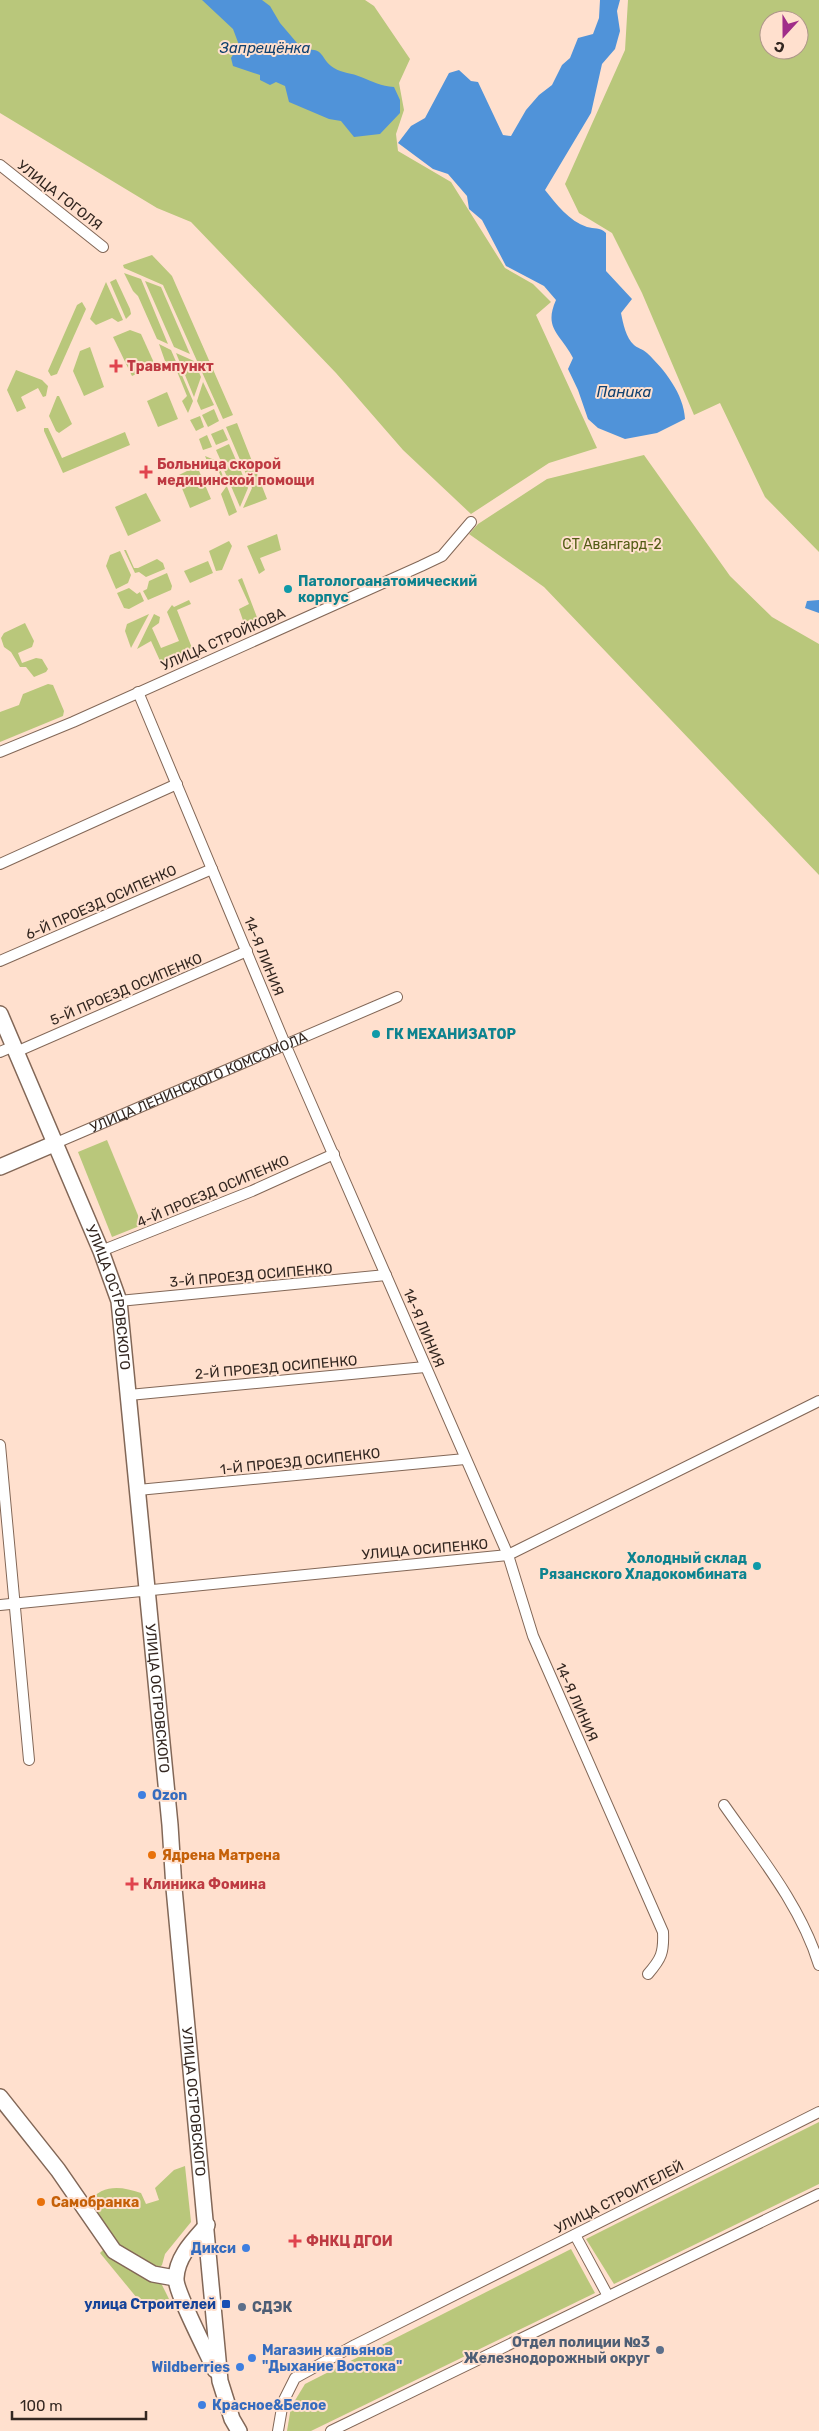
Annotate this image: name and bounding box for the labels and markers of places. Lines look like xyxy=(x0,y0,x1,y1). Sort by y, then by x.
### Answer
place label: Травмпункт xyxy=(127,358,214,375)
marker: Травмпункт xyxy=(109,359,123,373)
place label: Больница скорой медицинской помощи xyxy=(157,456,315,489)
marker: Больница скорой медицинской помощи xyxy=(139,465,153,479)
place label: Патологоанатомический корпус xyxy=(298,573,477,606)
marker: Патологоанатомический корпус xyxy=(282,583,294,595)
place label: ГК МЕХАНИЗАТОР xyxy=(386,1026,516,1043)
marker: ГК МЕХАНИЗАТОР xyxy=(370,1028,382,1040)
place label: Холодный склад Рязанского Хладокомбината xyxy=(539,1550,747,1583)
marker: Холодный склад Рязанского Хладокомбината xyxy=(751,1560,763,1572)
place label: Ozon xyxy=(152,1787,187,1804)
marker: Ozon xyxy=(136,1789,148,1801)
place label: Ядрена Матрена xyxy=(162,1847,280,1864)
marker: Ядрена Матрена xyxy=(146,1849,158,1861)
place label: Клиника Фомина xyxy=(143,1876,266,1893)
marker: Клиника Фомина xyxy=(125,1877,139,1891)
place label: Самобранка xyxy=(51,2194,139,2211)
marker: Самобранка xyxy=(35,2196,47,2208)
place label: ФНКЦ ДГОИ xyxy=(306,2233,393,2250)
marker: ФНКЦ ДГОИ xyxy=(288,2234,302,2248)
place label: Дикси xyxy=(191,2240,236,2257)
marker: Дикси xyxy=(240,2242,252,2254)
place label: улица Строителей xyxy=(84,2296,216,2313)
marker: улица Строителей xyxy=(220,2298,232,2310)
place label: СДЭК xyxy=(252,2299,292,2316)
marker: СДЭК xyxy=(236,2301,248,2313)
place label: Отдел полиции №3 Железнодорожный округ xyxy=(464,2334,651,2367)
place label: Магазин кальянов "Дыхание Востока" xyxy=(262,2342,402,2375)
marker: Отдел полиции №3 Железнодорожный округ xyxy=(654,2344,666,2356)
marker: Магазин кальянов "Дыхание Востока" xyxy=(246,2352,258,2364)
place label: Wildberries xyxy=(152,2359,230,2376)
marker: Wildberries xyxy=(234,2361,246,2373)
place label: Красное&Белое xyxy=(212,2397,326,2414)
marker: Красное&Белое xyxy=(196,2399,208,2411)

